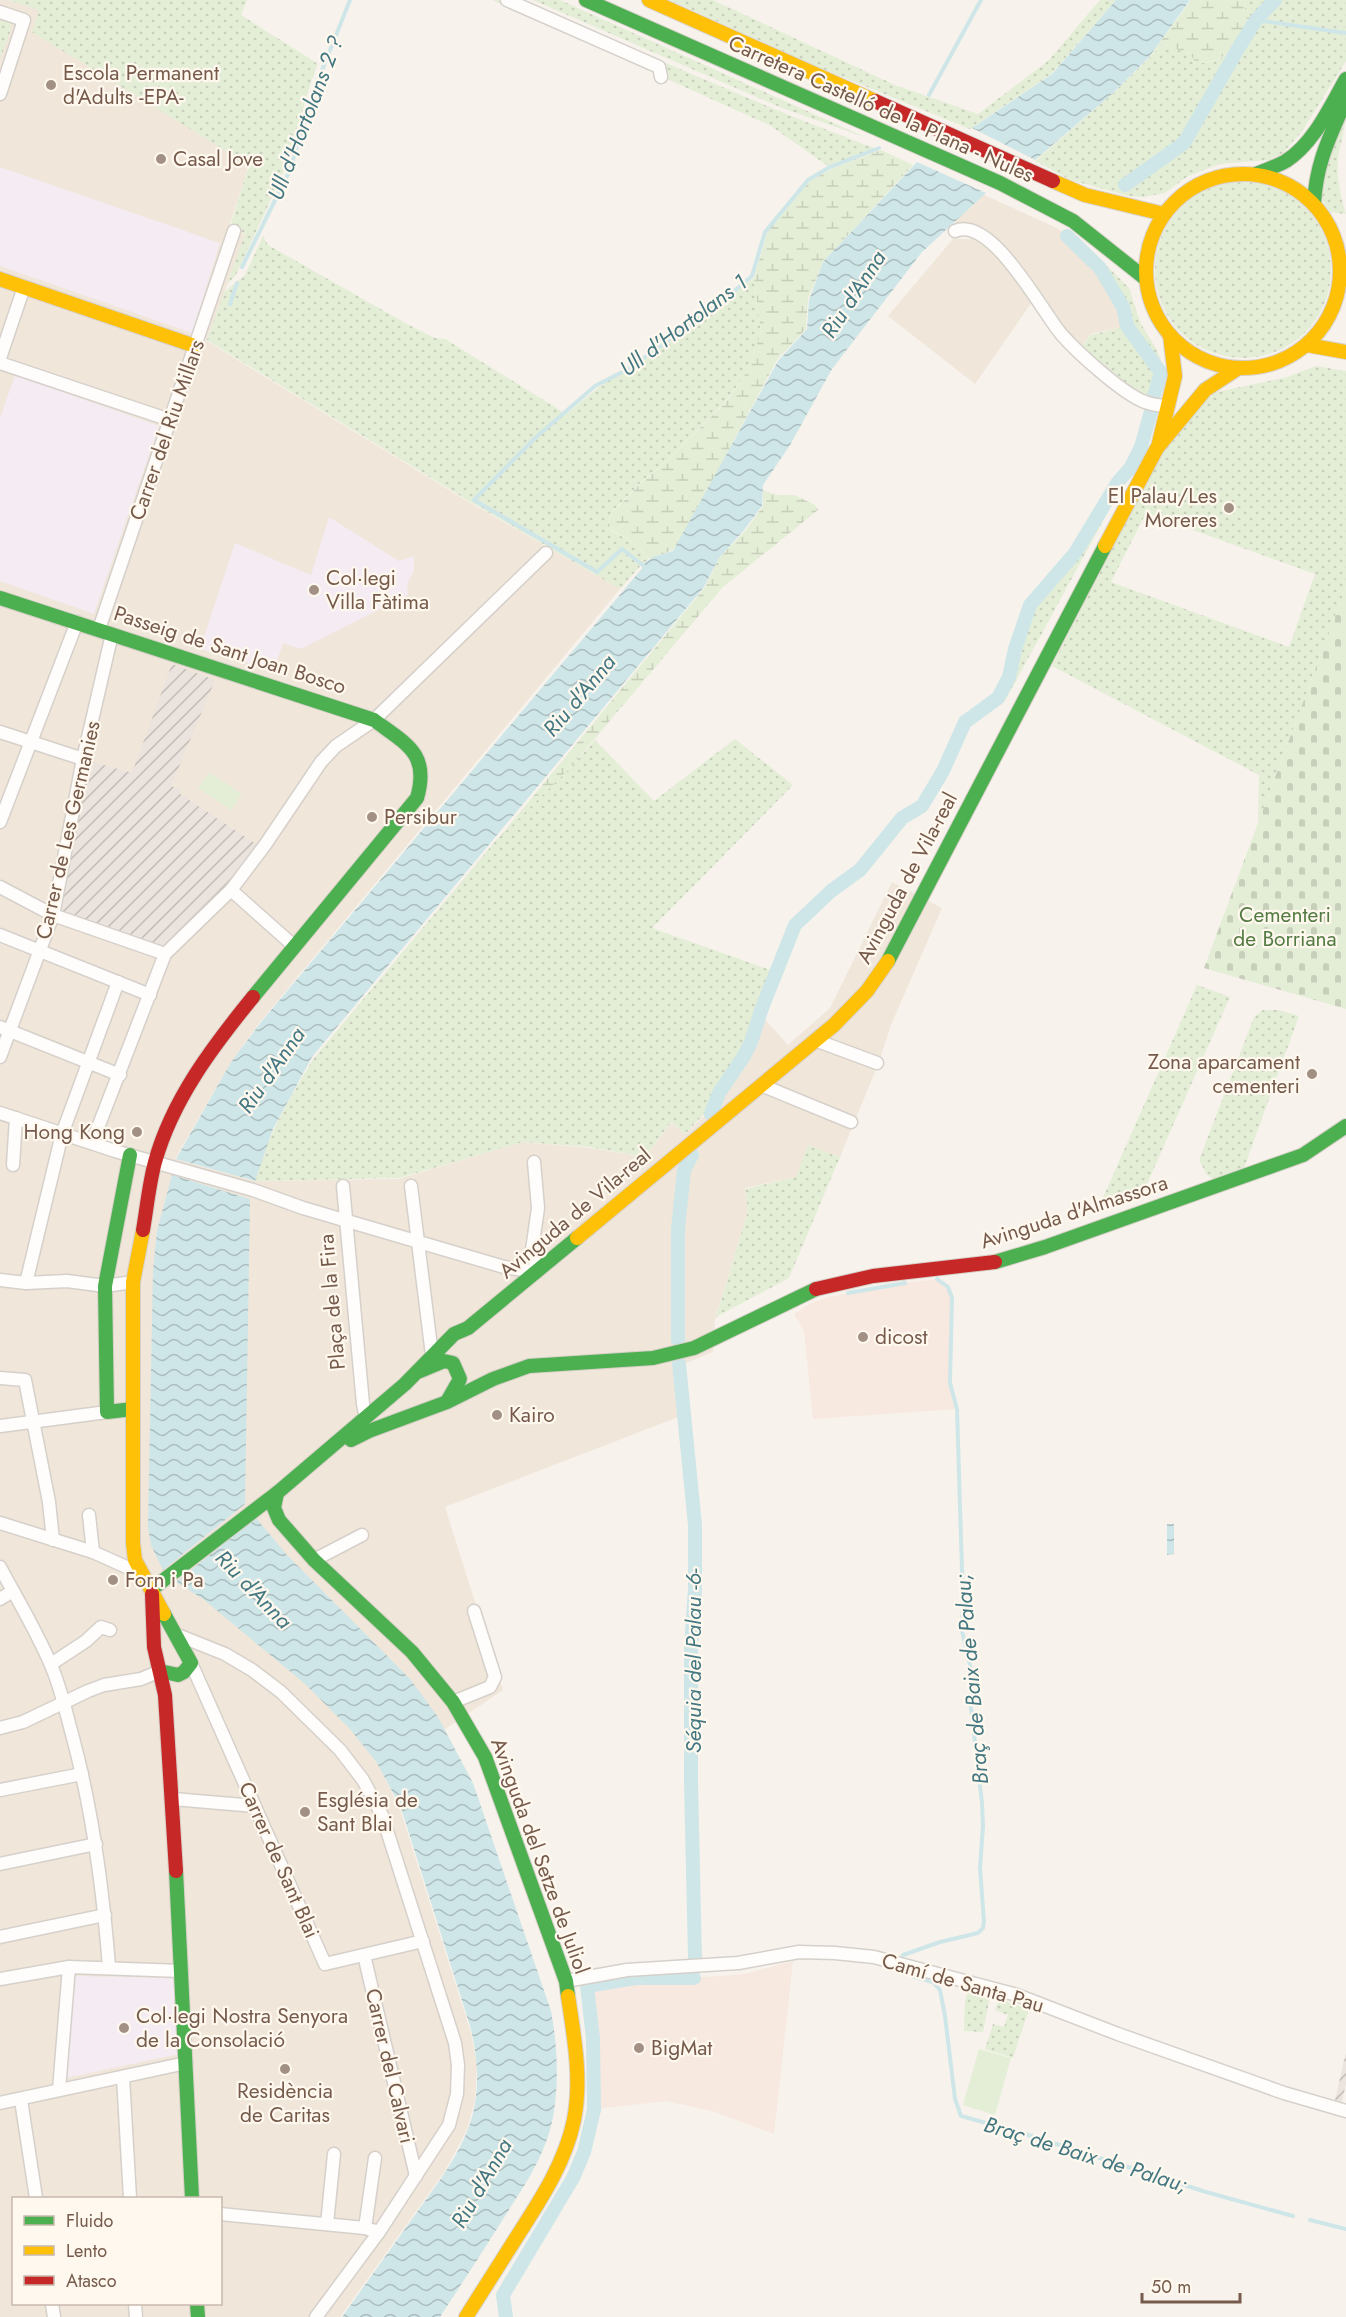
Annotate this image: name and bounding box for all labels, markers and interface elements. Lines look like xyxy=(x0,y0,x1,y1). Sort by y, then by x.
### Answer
street label: Carretera Castelló de la Plana - Nules xyxy=(724,28,1038,190)
water label: Ull d'Hortolans 2 ? xyxy=(259,30,351,205)
place label: Escola Permanent d'Adults -EPA- xyxy=(63,58,219,112)
marker: Escola Permanent d'Adults -EPA- xyxy=(44,78,58,92)
place label: Casal Jove xyxy=(173,144,263,174)
marker: Casal Jove xyxy=(154,152,168,166)
water label: Riu d'Anna xyxy=(813,244,893,344)
water label: Ull d'Hortolans 1 xyxy=(613,266,753,384)
street label: Carrer del Riu Millars xyxy=(122,336,212,524)
place label: El Palau/Les Moreres xyxy=(1108,481,1217,535)
marker: El Palau/Les Moreres xyxy=(1222,501,1236,515)
place label: Col·legi Villa Fàtima xyxy=(326,563,429,617)
marker: Col·legi Villa Fàtima xyxy=(307,583,321,597)
street label: Passeig de Sant Joan Bosco xyxy=(110,598,350,702)
water label: Riu d'Anna xyxy=(535,647,623,743)
street label: Carrer de Les Germanies xyxy=(28,718,108,942)
street label: Avinguda de Vila-real xyxy=(849,787,965,969)
place label: Persibur xyxy=(384,802,458,832)
marker: Persibur xyxy=(365,810,379,824)
park label: Cementeri de Borriana xyxy=(1233,900,1337,954)
water label: Riu d'Anna xyxy=(230,1020,312,1120)
place label: Zona aparcament cementeri xyxy=(1148,1047,1300,1101)
marker: Zona aparcament cementeri xyxy=(1305,1067,1319,1081)
place label: Hong Kong xyxy=(24,1117,125,1147)
marker: Hong Kong xyxy=(130,1125,144,1139)
street label: Avinguda de Vila-real xyxy=(492,1140,658,1286)
street label: Avinguda d'Almassora xyxy=(976,1168,1172,1256)
street label: Plaça de la Fira xyxy=(311,1233,353,1371)
place label: dicost xyxy=(875,1322,927,1352)
marker: dicost xyxy=(856,1330,870,1344)
place label: Kairo xyxy=(509,1400,555,1430)
marker: Kairo xyxy=(490,1408,504,1422)
water label: Riu d'Anna xyxy=(208,1542,300,1636)
place label: Forn i Pa xyxy=(125,1565,204,1595)
water label: Séquia del Palau -6- xyxy=(677,1568,709,1753)
water label: Braç de Baix de Palau; xyxy=(946,1572,996,1786)
marker: Forn i Pa xyxy=(106,1573,120,1587)
street label: Avinguda del Setze de Juliol xyxy=(483,1734,597,1978)
street label: Carrer de Sant Blai xyxy=(231,1777,327,1943)
place label: Església de Sant Blai xyxy=(317,1785,418,1839)
marker: Església de Sant Blai xyxy=(298,1805,312,1819)
street label: Camí de Santa Pau xyxy=(878,1945,1048,2021)
street label: Carrer del Calvari xyxy=(358,1986,422,2146)
place label: Col·legi Nostra Senyora de la Consolació xyxy=(136,2001,348,2055)
marker: Col·legi Nostra Senyora de la Consolació xyxy=(117,2021,131,2035)
place label: BigMat xyxy=(651,2033,712,2063)
marker: BigMat xyxy=(632,2041,646,2055)
marker: Residència de Caritas xyxy=(278,2062,292,2076)
place label: Residència de Caritas xyxy=(237,2076,333,2130)
water label: Braç de Baix de Palau; xyxy=(980,2108,1192,2200)
water label: Riu d'Anna xyxy=(442,2132,520,2234)
legend xyxy=(12,2197,222,2305)
text: Fluido xyxy=(66,2208,114,2234)
text: Lento xyxy=(66,2238,107,2264)
scale bar xyxy=(1142,2266,1240,2304)
text: Atasco xyxy=(66,2268,117,2294)
text: 50 m xyxy=(1151,2274,1191,2300)

